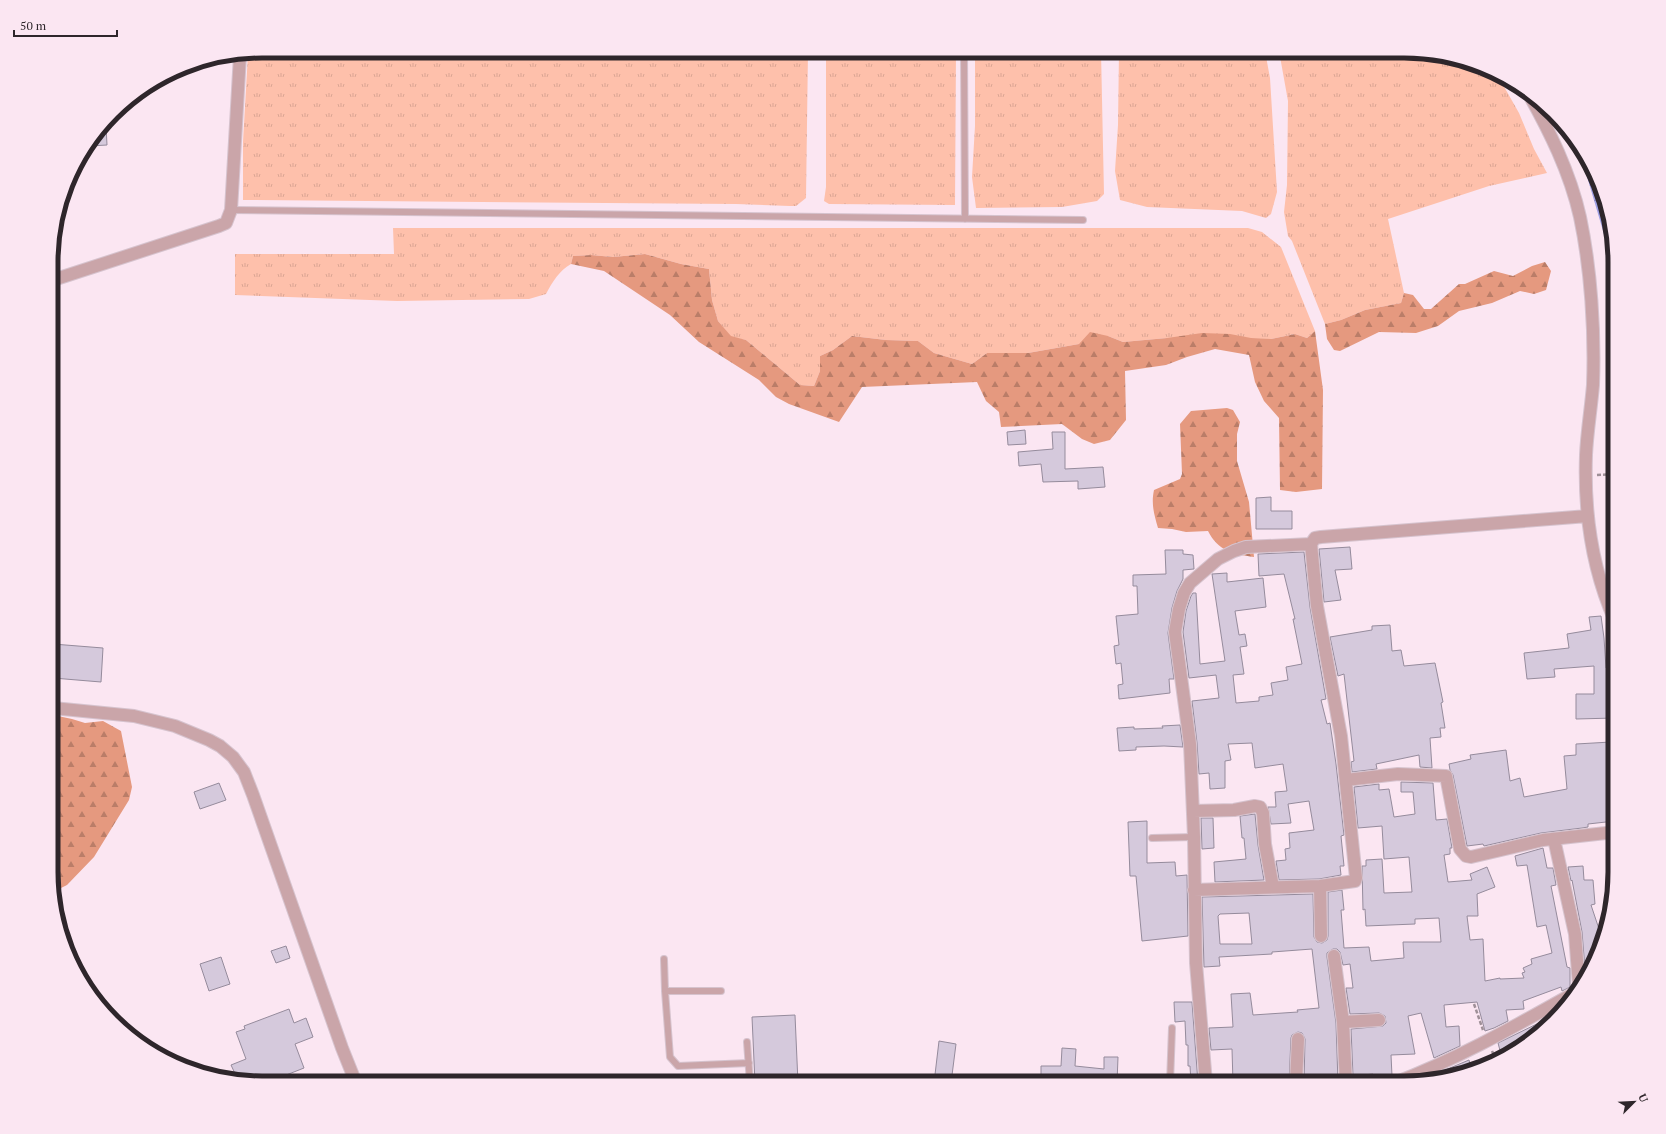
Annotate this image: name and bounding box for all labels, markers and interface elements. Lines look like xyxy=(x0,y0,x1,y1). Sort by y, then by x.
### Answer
scale bar xyxy=(14,12,117,38)
text: 50 m xyxy=(20,18,47,33)
north arrow xyxy=(1614,1082,1654,1122)
text: U xyxy=(1635,1091,1651,1104)

